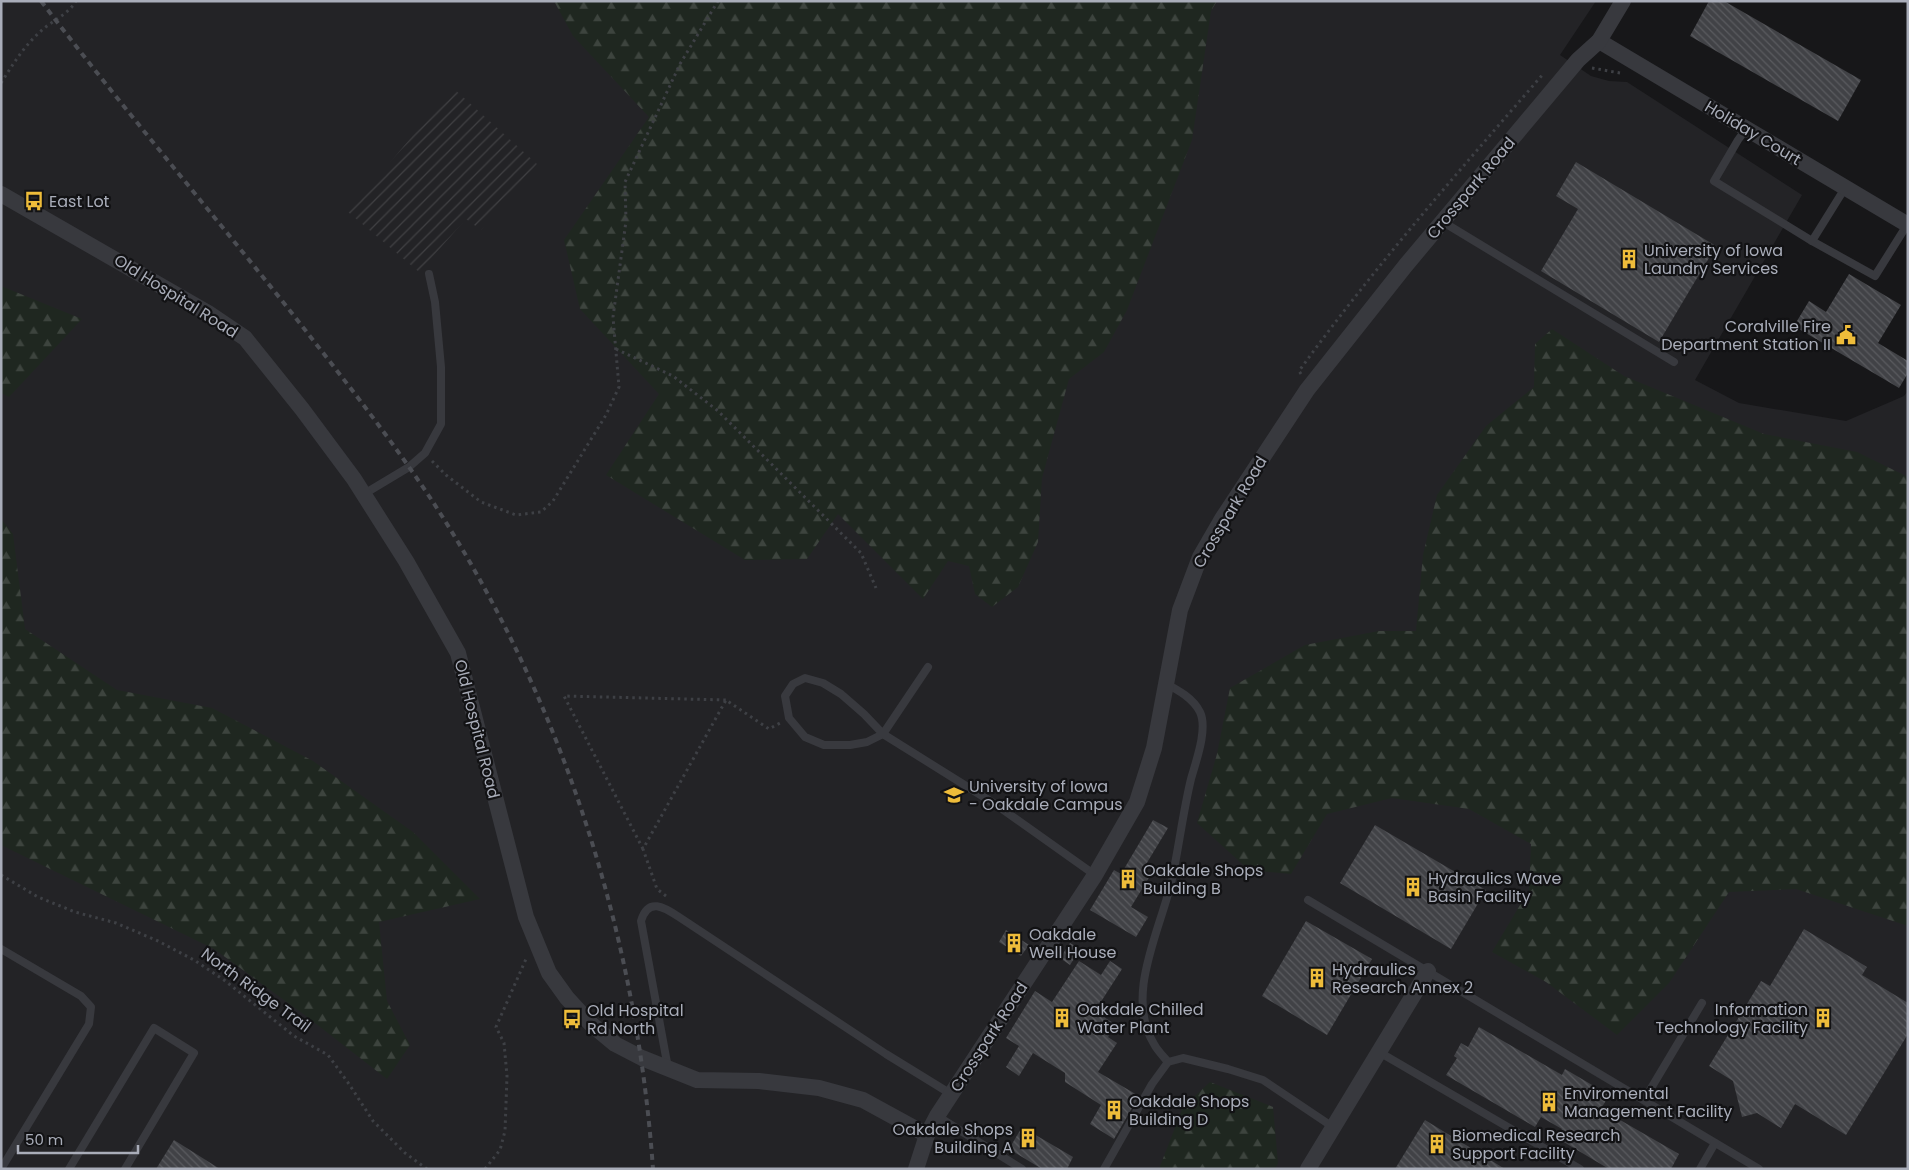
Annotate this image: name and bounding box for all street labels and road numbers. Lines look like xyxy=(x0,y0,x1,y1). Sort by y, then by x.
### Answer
street label: Holiday Court xyxy=(1700,95,1806,171)
street label: Crosspark Road xyxy=(1421,132,1521,244)
street label: Old Hospital Road xyxy=(109,248,243,344)
street label: Crosspark Road xyxy=(1187,452,1273,572)
street label: Old Hospital Road xyxy=(449,657,505,801)
street label: North Ridge Trail xyxy=(196,942,316,1038)
street label: Crosspark Road xyxy=(945,977,1033,1097)

